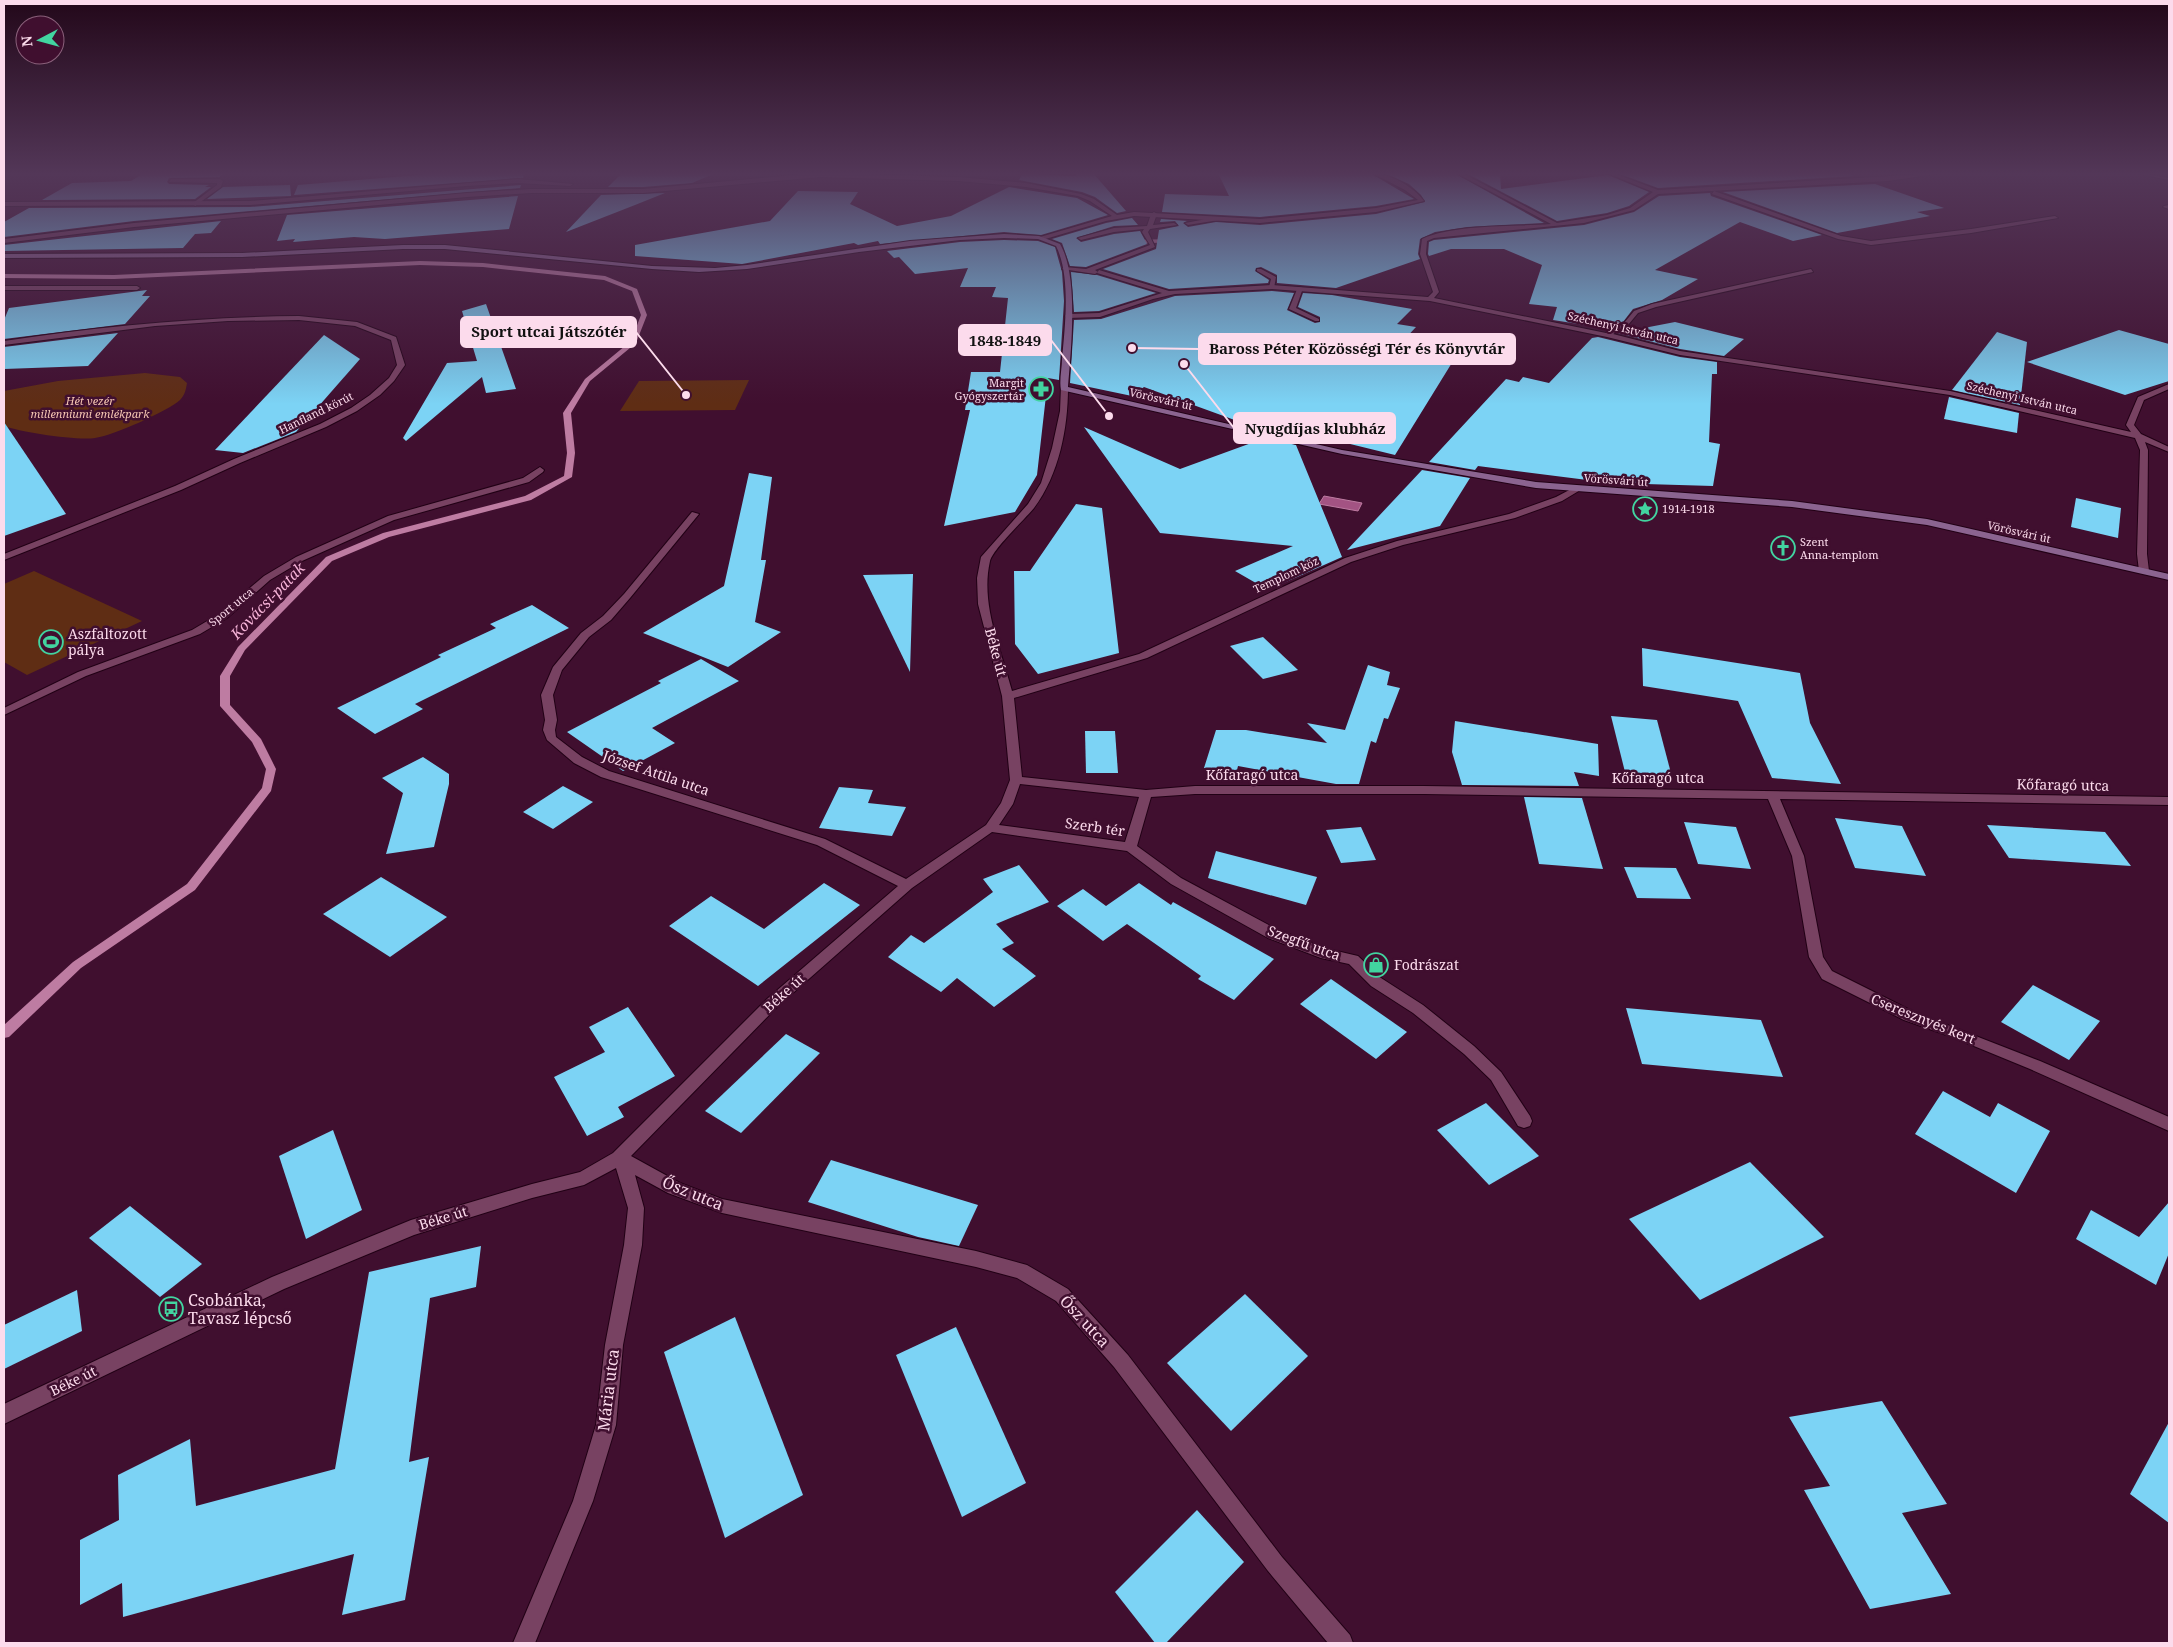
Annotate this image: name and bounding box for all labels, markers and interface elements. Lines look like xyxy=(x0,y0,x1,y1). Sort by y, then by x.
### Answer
north arrow xyxy=(15,15,65,65)
text: N xyxy=(17,35,37,48)
street label: Széchenyi István utca xyxy=(1566,307,1680,348)
callout: Sport utcai Játszótér xyxy=(461,317,636,347)
text: Sport utcai Játszótér xyxy=(471,321,627,341)
callout: 1848-1849 xyxy=(959,325,1051,355)
text: 1848-1849 xyxy=(969,330,1041,350)
callout: Baross Péter Közösségi Tér és Könyvtár xyxy=(1199,334,1515,364)
text: Baross Péter Közösségi Tér és Könyvtár xyxy=(1209,338,1505,358)
place label: Margit Gyógyszertár xyxy=(955,375,1025,403)
pharmacy icon: Margit Gyógyszertár xyxy=(1028,376,1054,402)
street label: Széchenyi István utca xyxy=(1965,377,2079,418)
street label: Vörösvári út xyxy=(1128,384,1194,413)
street label: Hanfland körút xyxy=(276,388,355,437)
park label: Hét vezér millenniumi emlékpark xyxy=(31,393,150,421)
callout: Nyugdíjas klubház xyxy=(1234,413,1395,443)
text: Nyugdíjas klubház xyxy=(1245,418,1385,438)
street label: Vörösvári út xyxy=(1583,470,1649,489)
place icon: 1914-1918 xyxy=(1632,496,1658,522)
place label: 1914-1918 xyxy=(1662,501,1715,516)
street label: Vörösvári út xyxy=(1986,517,2052,546)
place label: Szent Anna-templom xyxy=(1800,534,1879,562)
church icon: Szent Anna-templom xyxy=(1770,535,1796,561)
street label: Templom köz xyxy=(1251,553,1321,596)
water label: Kovácsi-patak xyxy=(225,557,309,644)
street label: Sport utca xyxy=(205,584,256,629)
place label: Aszfaltozott pálya xyxy=(68,624,147,659)
street label: Béke út xyxy=(981,625,1012,678)
sports icon: Aszfaltozott pálya xyxy=(38,629,64,655)
street label: József Attila utca xyxy=(599,745,712,800)
street label: Kőfaragó utca xyxy=(1206,765,1298,784)
street label: Kőfaragó utca xyxy=(1612,768,1704,787)
street label: Kőfaragó utca xyxy=(2017,774,2110,795)
street label: Szerb tér xyxy=(1064,813,1127,840)
street label: Szegfű utca xyxy=(1265,921,1343,965)
shop icon: Fodrászat xyxy=(1363,952,1389,978)
place label: Fodrászat xyxy=(1394,955,1459,974)
street label: Béke út xyxy=(759,969,808,1016)
street label: Cseresznyés kert xyxy=(1868,989,1978,1048)
street label: Ősz utca xyxy=(659,1171,727,1215)
street label: Béke út xyxy=(416,1201,469,1234)
place label: Csobánka, Tavasz lépcső xyxy=(188,1289,292,1329)
street label: Ősz utca xyxy=(1055,1290,1115,1352)
bus stop icon: Csobánka, Tavasz lépcső xyxy=(158,1296,184,1322)
street label: Mária utca xyxy=(592,1348,624,1432)
street label: Béke út xyxy=(46,1361,99,1400)

